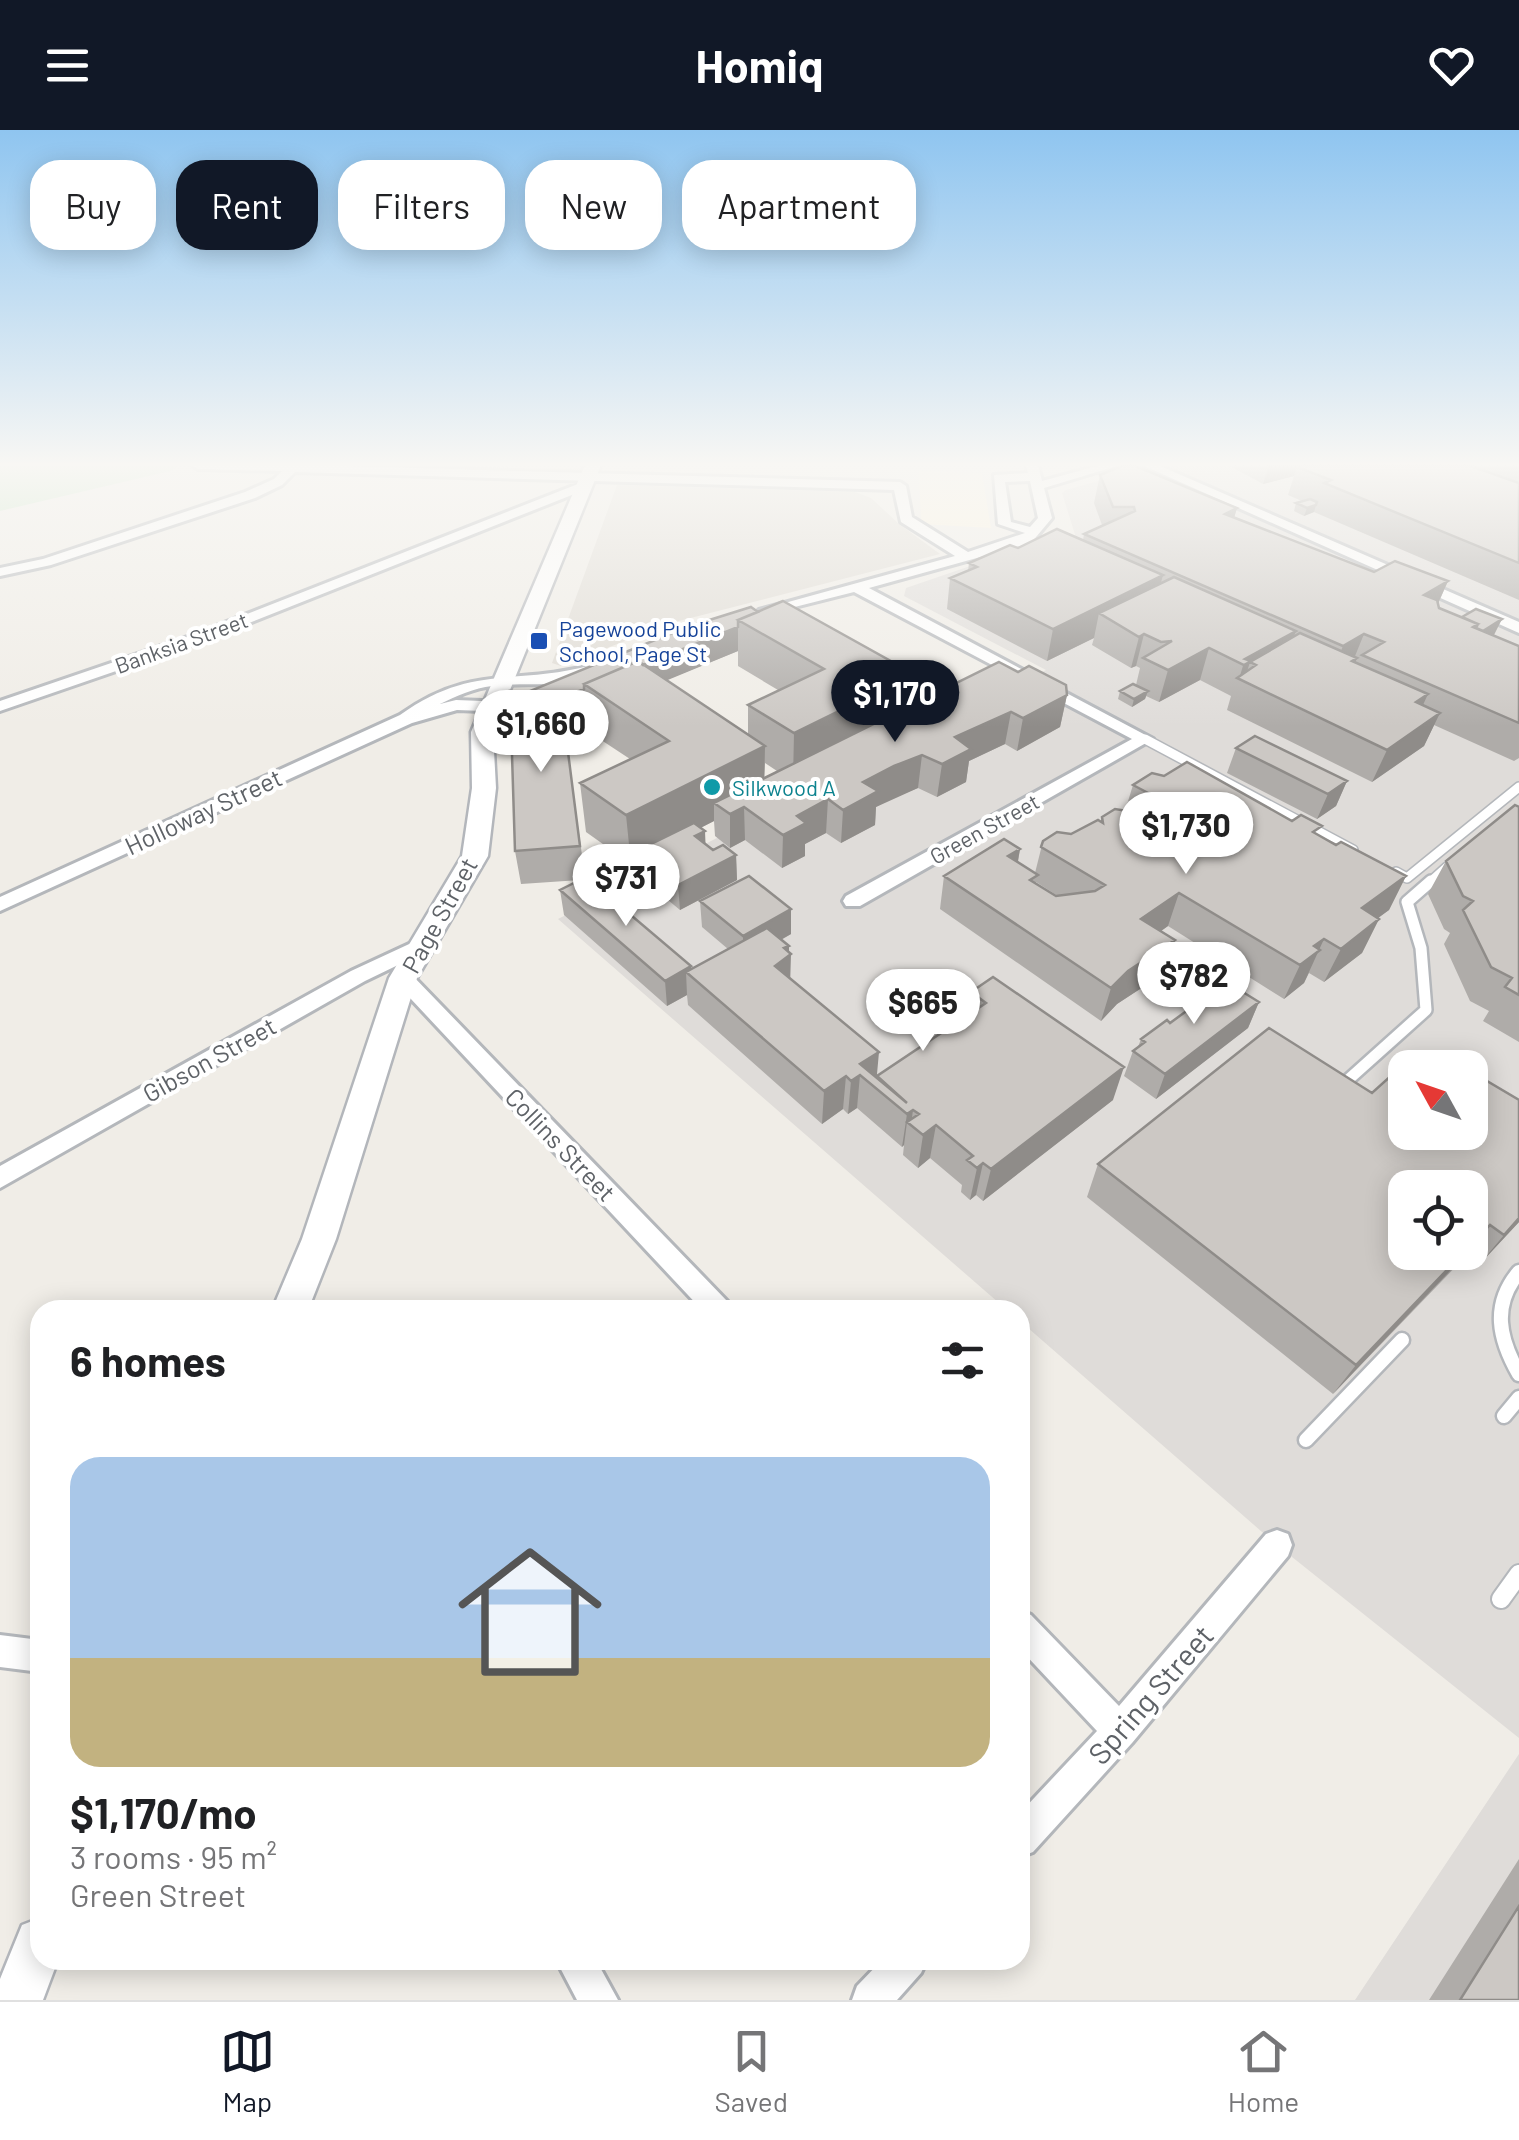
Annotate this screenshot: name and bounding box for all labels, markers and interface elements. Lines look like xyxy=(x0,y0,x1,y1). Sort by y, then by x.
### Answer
icon: menu xyxy=(40,38,95,93)
text: Homiq xyxy=(696,38,823,92)
icon: heart xyxy=(1424,38,1479,93)
chip: Buy xyxy=(30,160,156,250)
chip: Rent xyxy=(176,160,318,250)
chip: Filters xyxy=(338,160,505,250)
chip: New xyxy=(525,160,662,250)
chip: Apartment xyxy=(682,160,916,250)
street label: Banksia Street xyxy=(111,606,251,678)
place label: Pagewood Public School, Page St xyxy=(559,615,721,666)
marker: Pagewood Public School, Page St xyxy=(528,630,550,652)
pin: $1,170 xyxy=(814,660,976,745)
text: $1,170 xyxy=(853,673,937,711)
pin: $1,660 xyxy=(460,690,622,775)
text: $1,660 xyxy=(496,703,586,741)
street label: Holloway Street xyxy=(120,762,286,860)
place label: Silkwood A xyxy=(732,774,836,800)
marker: Silkwood A xyxy=(701,776,723,798)
street label: Green Street xyxy=(925,787,1043,869)
pin: $1,730 xyxy=(1105,792,1267,877)
text: $1,730 xyxy=(1141,805,1231,843)
pin: $731 xyxy=(567,844,685,929)
street label: Page Street xyxy=(395,852,483,978)
text: $731 xyxy=(595,857,657,895)
pin: $782 xyxy=(1135,942,1253,1027)
text: $782 xyxy=(1159,955,1229,993)
pin: $665 xyxy=(864,969,982,1054)
text: $665 xyxy=(888,982,958,1020)
street label: Gibson Street xyxy=(137,1010,281,1108)
north arrow xyxy=(1388,1050,1488,1150)
map controls xyxy=(1388,1050,1488,1270)
street label: Collins Street xyxy=(500,1081,622,1207)
button: locate xyxy=(1388,1170,1488,1270)
icon: filters xyxy=(935,1333,990,1388)
text: 6 homes xyxy=(70,1335,226,1385)
icon: home xyxy=(440,1522,620,1702)
street label: Spring Street xyxy=(1080,1617,1220,1771)
text: $1,170/mo xyxy=(70,1787,257,1837)
text: 3 rooms · 95 m² xyxy=(70,1837,277,1875)
text: Green Street xyxy=(70,1875,246,1913)
tab: Map xyxy=(220,2024,275,2118)
tab: Saved xyxy=(715,2024,788,2118)
tab: Home xyxy=(1228,2024,1299,2118)

